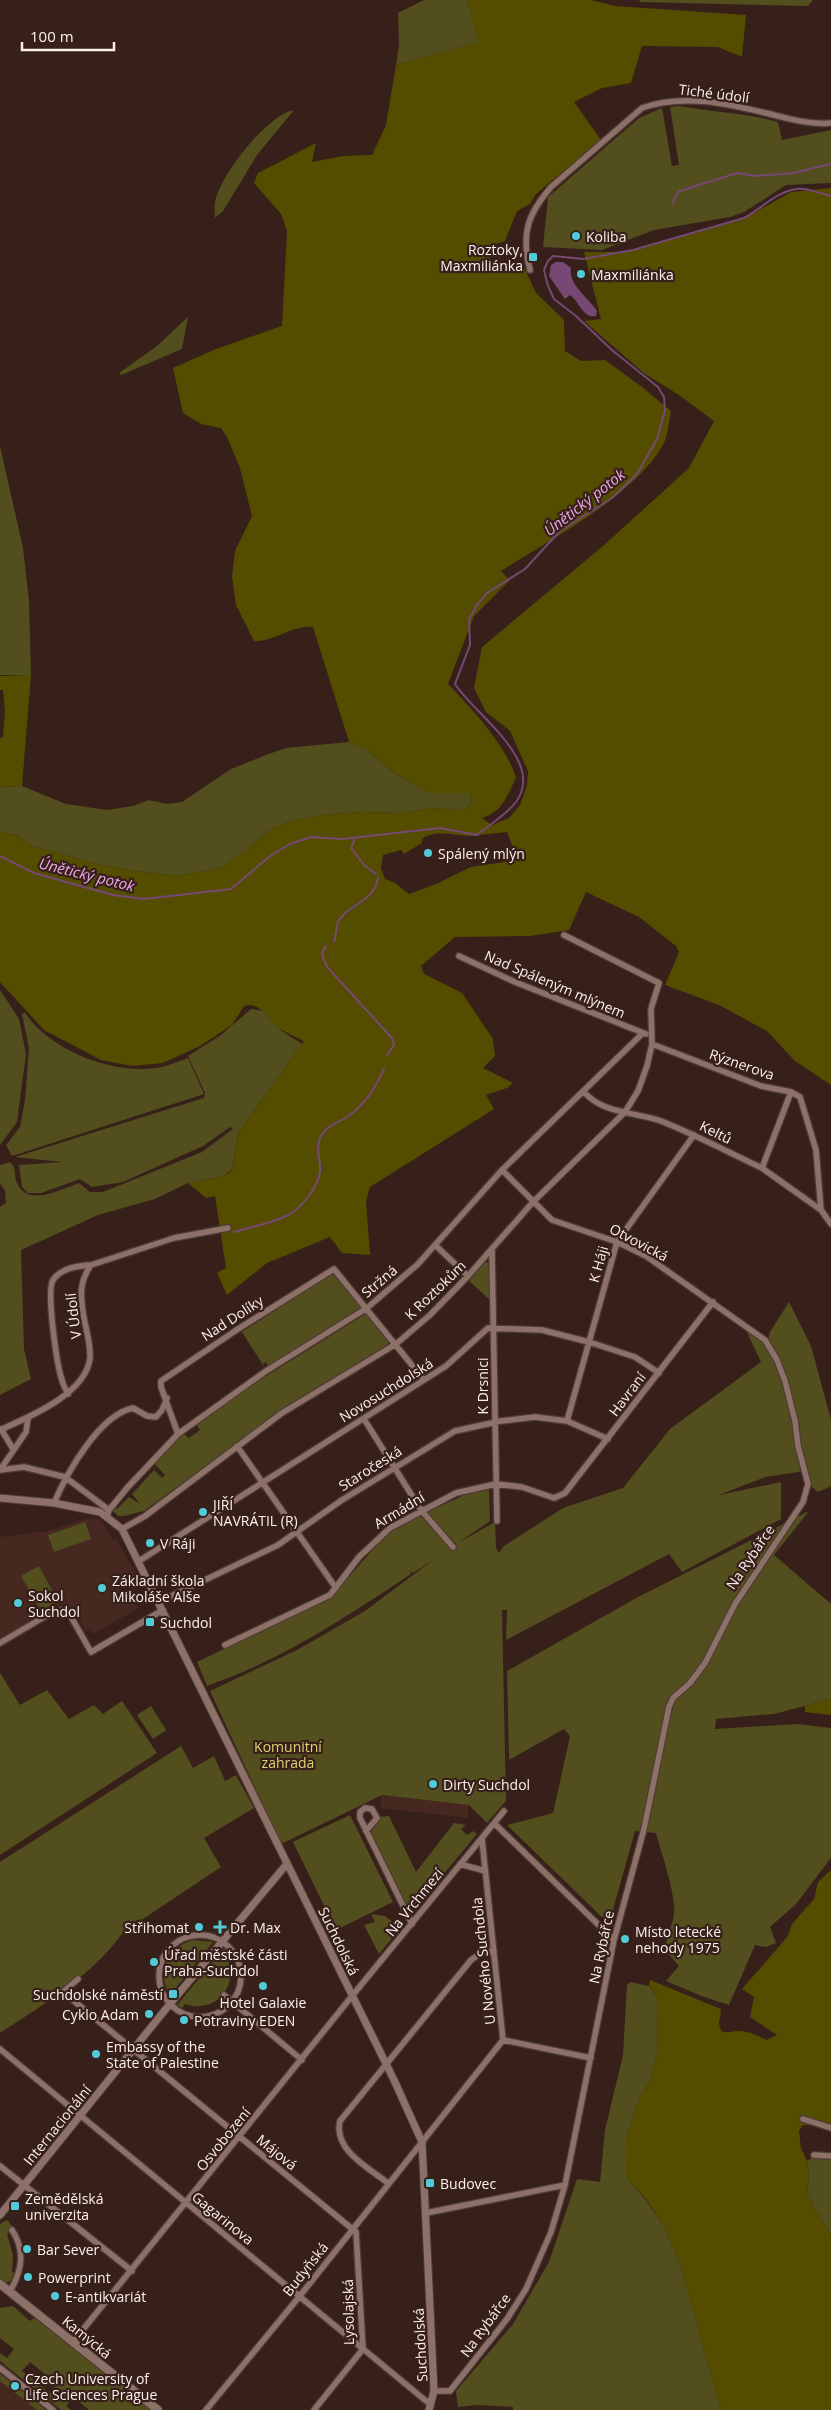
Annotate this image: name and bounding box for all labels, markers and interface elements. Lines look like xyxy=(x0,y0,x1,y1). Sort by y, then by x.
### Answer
scale bar xyxy=(22,20,115,52)
text: 100 m xyxy=(30,26,74,46)
street label: Tiché údolí xyxy=(678,79,751,107)
place label: Koliba xyxy=(586,227,626,246)
marker: Koliba xyxy=(570,230,582,242)
place label: Roztoky, Maxmiliánka xyxy=(440,240,523,275)
marker: Roztoky, Maxmiliánka xyxy=(527,251,539,263)
place label: Maxmiliánka xyxy=(591,265,674,284)
marker: Maxmiliánka xyxy=(575,268,587,280)
water label: Únětický potok xyxy=(539,464,629,540)
place label: Spálený mlýn xyxy=(438,844,525,863)
marker: Spálený mlýn xyxy=(422,847,434,859)
water label: Únětický potok xyxy=(37,852,138,896)
street label: Nad Spáleným mlýnem xyxy=(482,946,628,1022)
street label: Rýznerova xyxy=(707,1044,777,1084)
street label: Keltů xyxy=(697,1116,735,1148)
street label: Otvovická xyxy=(606,1219,672,1265)
street label: K Háji xyxy=(584,1243,612,1285)
street label: K Roztokům xyxy=(400,1256,470,1324)
street label: Stržná xyxy=(357,1260,401,1302)
street label: Nad Dolíky xyxy=(197,1290,268,1345)
street label: V Údolí xyxy=(61,1291,85,1340)
street label: Novosuchdolská xyxy=(335,1354,437,1426)
street label: K Drsnici xyxy=(473,1357,492,1415)
street label: Havraní xyxy=(604,1368,650,1420)
street label: Staročeská xyxy=(335,1441,405,1495)
street label: Armádní xyxy=(370,1487,428,1533)
place label: JIŘÍ NAVRÁTIL (R) xyxy=(211,1495,298,1530)
marker: JIŘÍ NAVRÁTIL (R) xyxy=(197,1506,209,1518)
street label: Na Rybářce xyxy=(721,1521,779,1593)
place label: V Ráji xyxy=(160,1534,195,1553)
marker: V Ráji xyxy=(144,1537,156,1549)
place label: Základní škola Mikoláše Alše xyxy=(112,1571,205,1606)
marker: Základní škola Mikoláše Alše xyxy=(96,1582,108,1594)
place label: Sokol Suchdol xyxy=(28,1586,80,1621)
marker: Sokol Suchdol xyxy=(12,1597,24,1609)
place label: Suchdol xyxy=(160,1613,212,1632)
marker: Suchdol xyxy=(144,1616,156,1628)
park label: Komunitní zahrada xyxy=(254,1737,322,1772)
place label: Dirty Suchdol xyxy=(443,1775,530,1794)
marker: Dirty Suchdol xyxy=(427,1778,439,1790)
street label: Na Vrchmezí xyxy=(381,1864,448,1940)
street label: U Nového Suchdola xyxy=(467,1896,499,2026)
street label: Suchdolská xyxy=(314,1904,364,1978)
street label: Na Rybářce xyxy=(584,1909,618,1985)
place label: Střihomat xyxy=(124,1918,189,1937)
place label: Dr. Max xyxy=(230,1918,282,1937)
marker: Střihomat xyxy=(193,1921,205,1933)
marker: Dr. Max xyxy=(214,1921,226,1933)
place label: Místo letecké nehody 1975 xyxy=(635,1922,721,1957)
marker: Místo letecké nehody 1975 xyxy=(619,1933,631,1945)
place label: Úřad městské části Praha-Suchdol xyxy=(164,1945,288,1980)
marker: Úřad městské části Praha-Suchdol xyxy=(148,1956,160,1968)
marker: Hotel Galaxie xyxy=(257,1980,269,1992)
place label: Suchdolské náměstí xyxy=(33,1985,163,2004)
marker: Suchdolské náměstí xyxy=(167,1988,179,2000)
place label: Hotel Galaxie xyxy=(220,1993,307,2012)
place label: Cyklo Adam xyxy=(62,2005,139,2024)
marker: Cyklo Adam xyxy=(143,2008,155,2020)
place label: Potraviny EDEN xyxy=(194,2011,295,2030)
marker: Potraviny EDEN xyxy=(178,2014,190,2026)
place label: Embassy of the State of Palestine xyxy=(106,2037,219,2072)
marker: Embassy of the State of Palestine xyxy=(90,2048,102,2060)
street label: Internacionální xyxy=(19,2081,96,2169)
street label: Osvobození xyxy=(192,2103,255,2175)
street label: Májová xyxy=(253,2130,301,2174)
place label: Budovec xyxy=(440,2174,496,2193)
marker: Budovec xyxy=(424,2177,436,2189)
street label: Gagarinova xyxy=(188,2187,258,2249)
place label: Zemědělská univerzita xyxy=(25,2189,103,2224)
marker: Zemědělská univerzita xyxy=(9,2200,21,2212)
street label: Budyňská xyxy=(278,2238,332,2300)
place label: Bar Sever xyxy=(37,2240,100,2259)
marker: Bar Sever xyxy=(21,2243,33,2255)
place label: Powerprint xyxy=(38,2268,111,2287)
marker: Powerprint xyxy=(22,2271,34,2283)
street label: Lysolajská xyxy=(338,2279,358,2345)
place label: E-antikvariát xyxy=(65,2287,146,2306)
street label: Na Rybářce xyxy=(455,2289,515,2361)
marker: E-antikvariát xyxy=(49,2290,61,2302)
street label: Suchdolská xyxy=(409,2308,431,2382)
street label: Kamýcká xyxy=(58,2311,116,2363)
place label: Czech University of Life Sciences Prague xyxy=(25,2369,157,2404)
marker: Czech University of Life Sciences Prague xyxy=(9,2380,21,2392)

